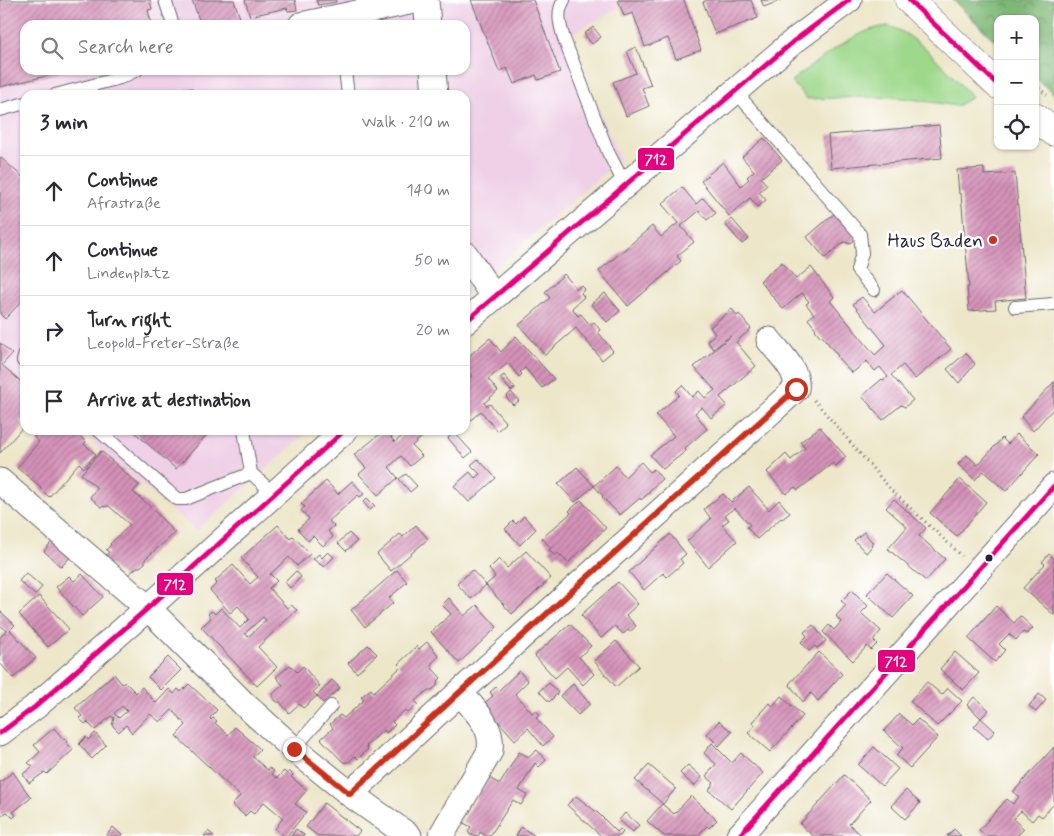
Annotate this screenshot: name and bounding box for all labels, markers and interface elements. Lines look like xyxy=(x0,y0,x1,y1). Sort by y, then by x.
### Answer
map controls xyxy=(994,15,1039,150)
button: + xyxy=(994,15,1039,60)
search box xyxy=(20,20,470,75)
icon: search xyxy=(38,34,66,62)
text: Search here xyxy=(78,35,174,60)
button: − xyxy=(994,60,1039,105)
button: locate xyxy=(994,105,1039,150)
text: 3 min xyxy=(40,109,88,137)
text: Walk · 210 m xyxy=(362,112,450,133)
line badge: 712 xyxy=(637,147,675,171)
text: 712 xyxy=(645,151,668,169)
text: Continue xyxy=(87,168,158,193)
icon: ahead xyxy=(40,177,68,205)
text: 140 m xyxy=(406,180,450,201)
text: Afrastraße xyxy=(87,193,161,214)
place label: Haus Baden xyxy=(888,229,983,254)
marker: Haus Baden xyxy=(987,234,999,246)
text: Continue xyxy=(87,238,158,263)
icon: ahead xyxy=(40,247,68,275)
text: 50 m xyxy=(414,250,450,271)
text: Lindenplatz xyxy=(87,263,170,284)
text: Turn right xyxy=(87,308,171,333)
icon: right xyxy=(40,317,68,345)
text: 20 m xyxy=(416,320,450,341)
text: Leopold-Freter-Straße xyxy=(87,333,239,354)
route start xyxy=(785,378,808,401)
icon: arrive xyxy=(40,387,68,415)
text: Arrive at destination xyxy=(87,388,251,413)
unlabelled marker xyxy=(984,553,994,563)
line badge: 712 xyxy=(156,572,194,596)
text: 712 xyxy=(164,576,187,594)
line badge: 712 xyxy=(877,649,916,673)
text: 712 xyxy=(885,653,908,671)
route end xyxy=(283,738,306,761)

